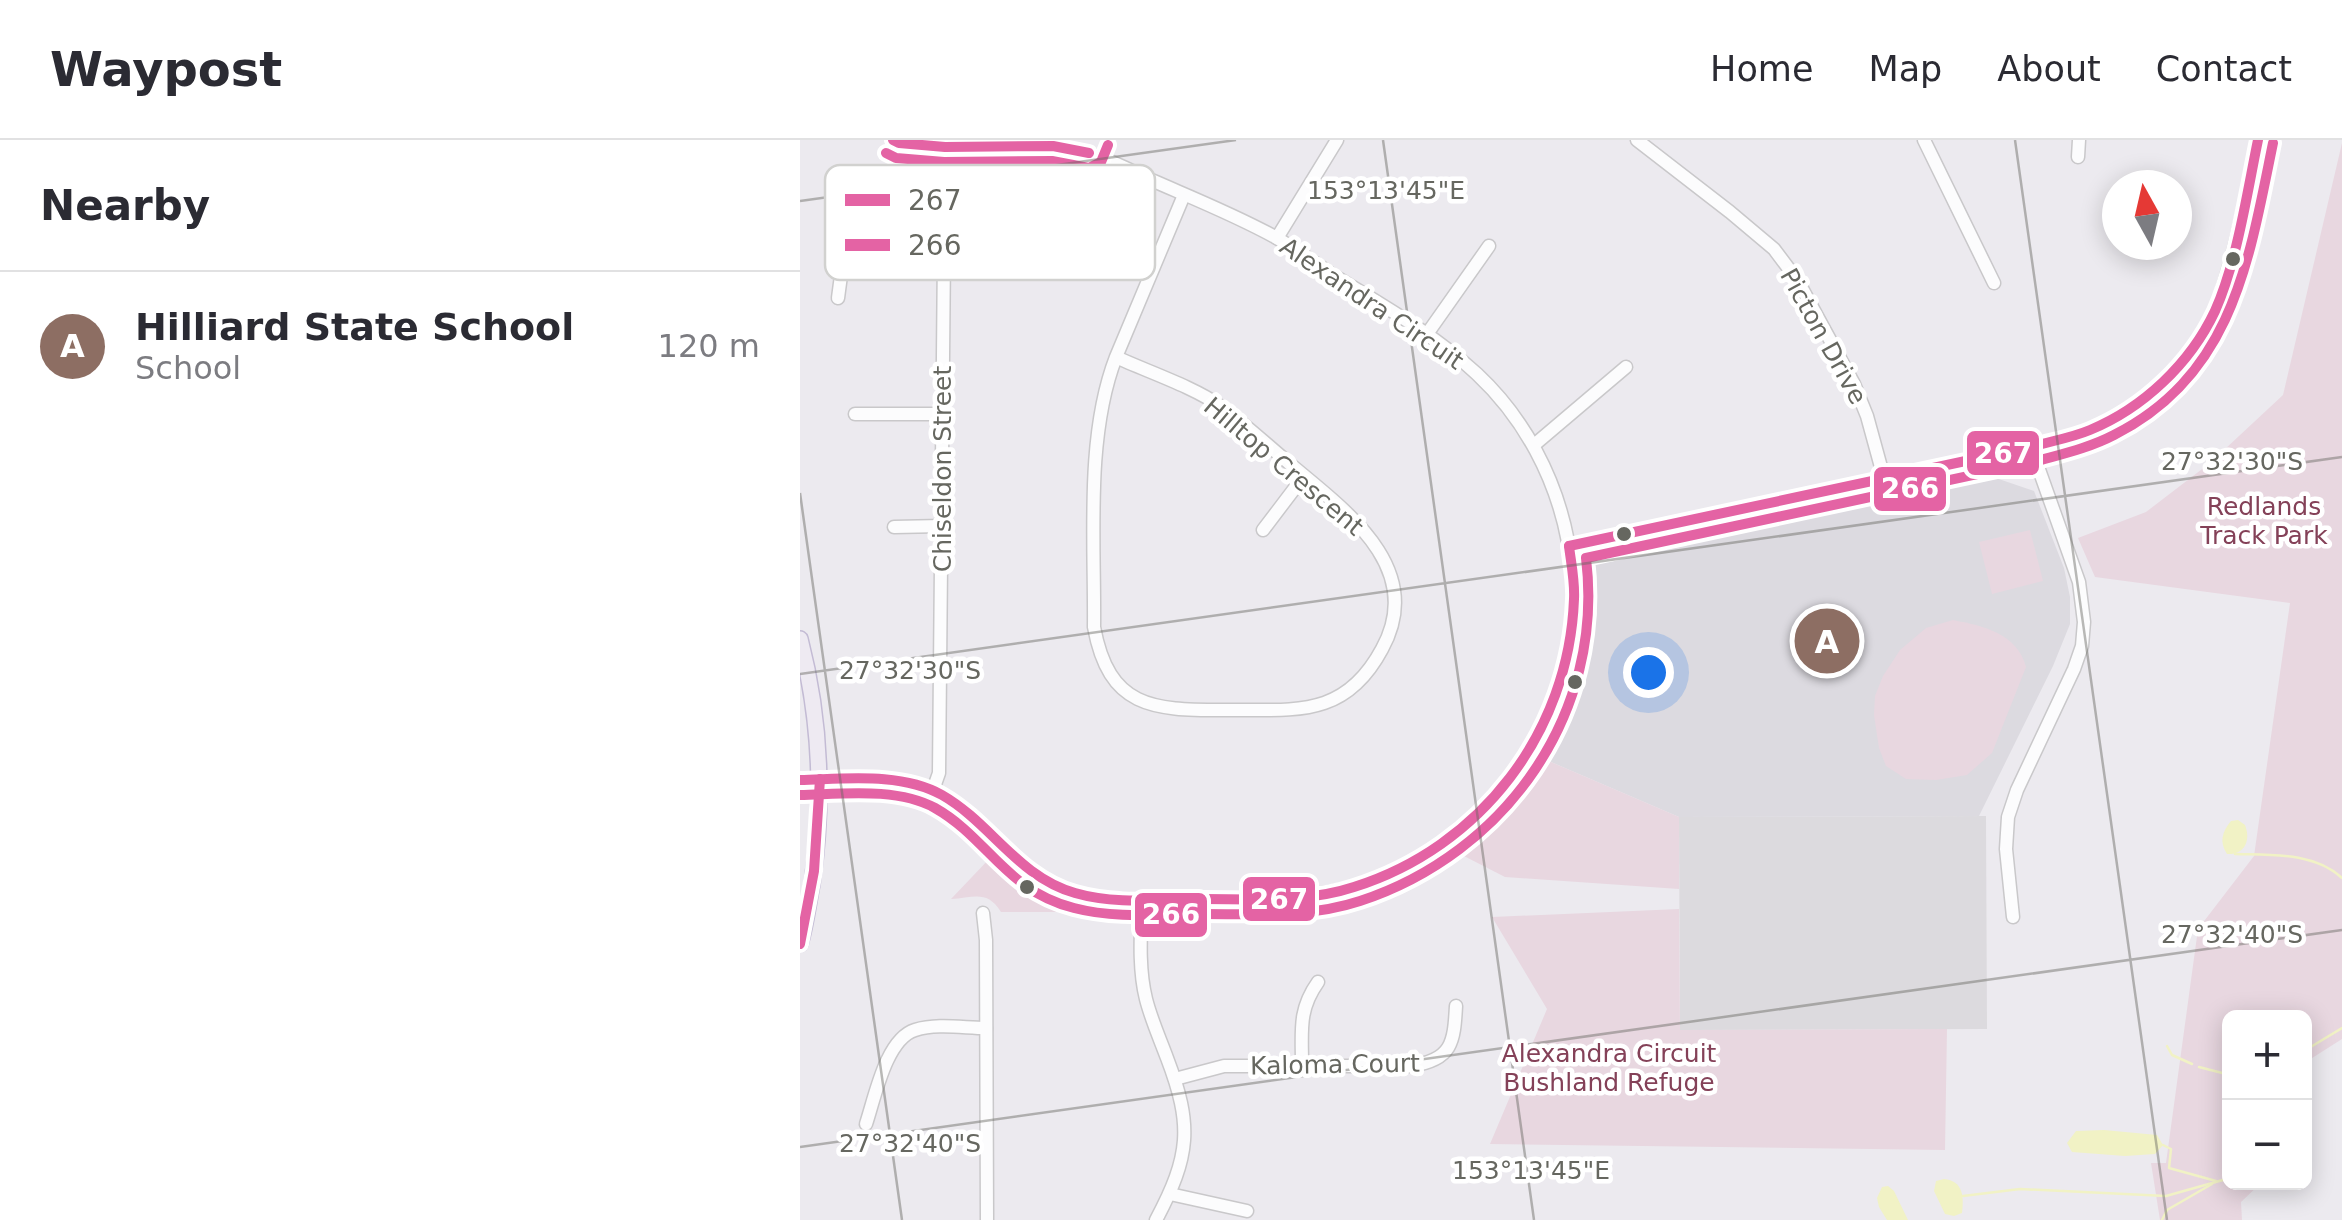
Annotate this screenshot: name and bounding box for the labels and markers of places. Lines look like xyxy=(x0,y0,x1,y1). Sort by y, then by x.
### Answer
unlabelled marker xyxy=(2223,249,2243,269)
unlabelled marker xyxy=(1614,524,1634,544)
pin: A xyxy=(1794,604,1860,678)
unlabelled marker xyxy=(1565,672,1585,692)
unlabelled marker xyxy=(1017,877,1037,897)

